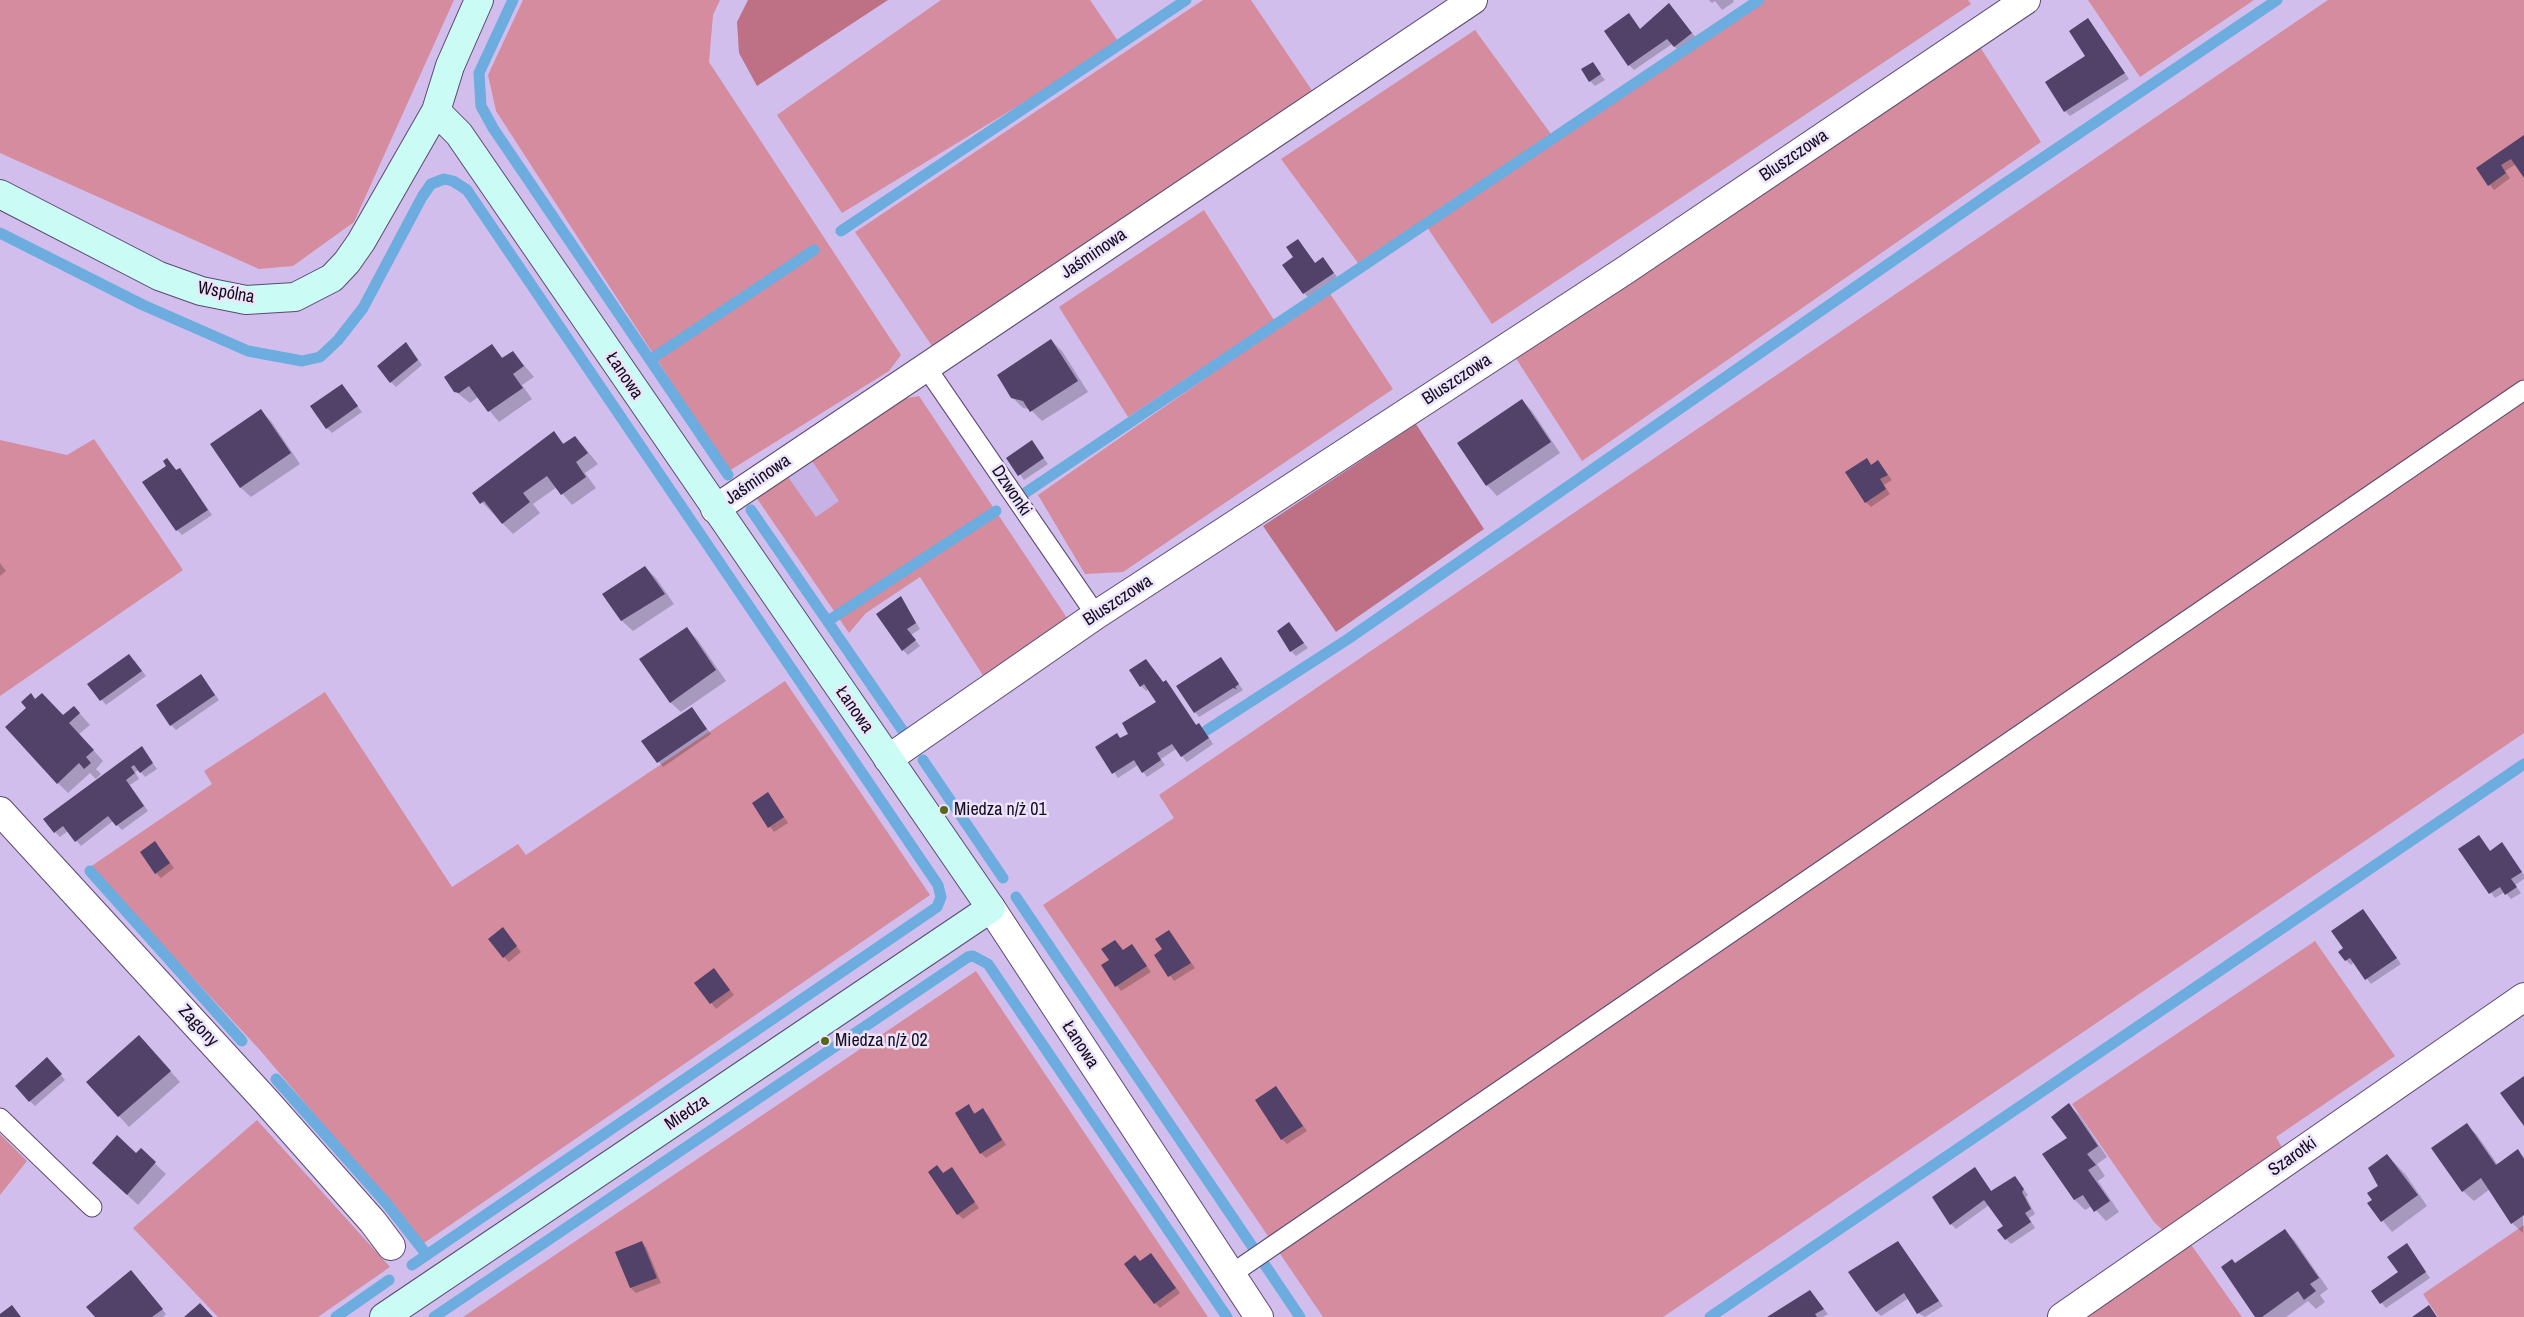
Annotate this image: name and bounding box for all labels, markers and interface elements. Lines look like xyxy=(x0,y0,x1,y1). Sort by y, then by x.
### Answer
street label: Bluszczowa xyxy=(1756,125,1832,187)
street label: Jaśminowa xyxy=(1057,224,1131,284)
street label: Wspólna xyxy=(196,277,256,309)
street label: Łanowa xyxy=(601,349,647,403)
street label: Bluszczowa xyxy=(1418,350,1496,410)
street label: Jaśminowa xyxy=(721,450,795,510)
street label: Dzwonki xyxy=(986,462,1036,520)
street label: Bluszczowa xyxy=(1079,571,1157,631)
street label: Łanowa xyxy=(830,683,878,737)
place label: Miedza n/ż 01 xyxy=(954,799,1047,821)
marker: Miedza n/ż 01 xyxy=(938,804,950,816)
street label: Zagony xyxy=(173,1001,223,1051)
street label: Łanowa xyxy=(1057,1017,1103,1073)
place label: Miedza n/ż 02 xyxy=(835,1030,928,1052)
marker: Miedza n/ż 02 xyxy=(819,1035,831,1047)
street label: Miedza xyxy=(661,1091,713,1135)
street label: Szarotki xyxy=(2265,1133,2321,1181)

